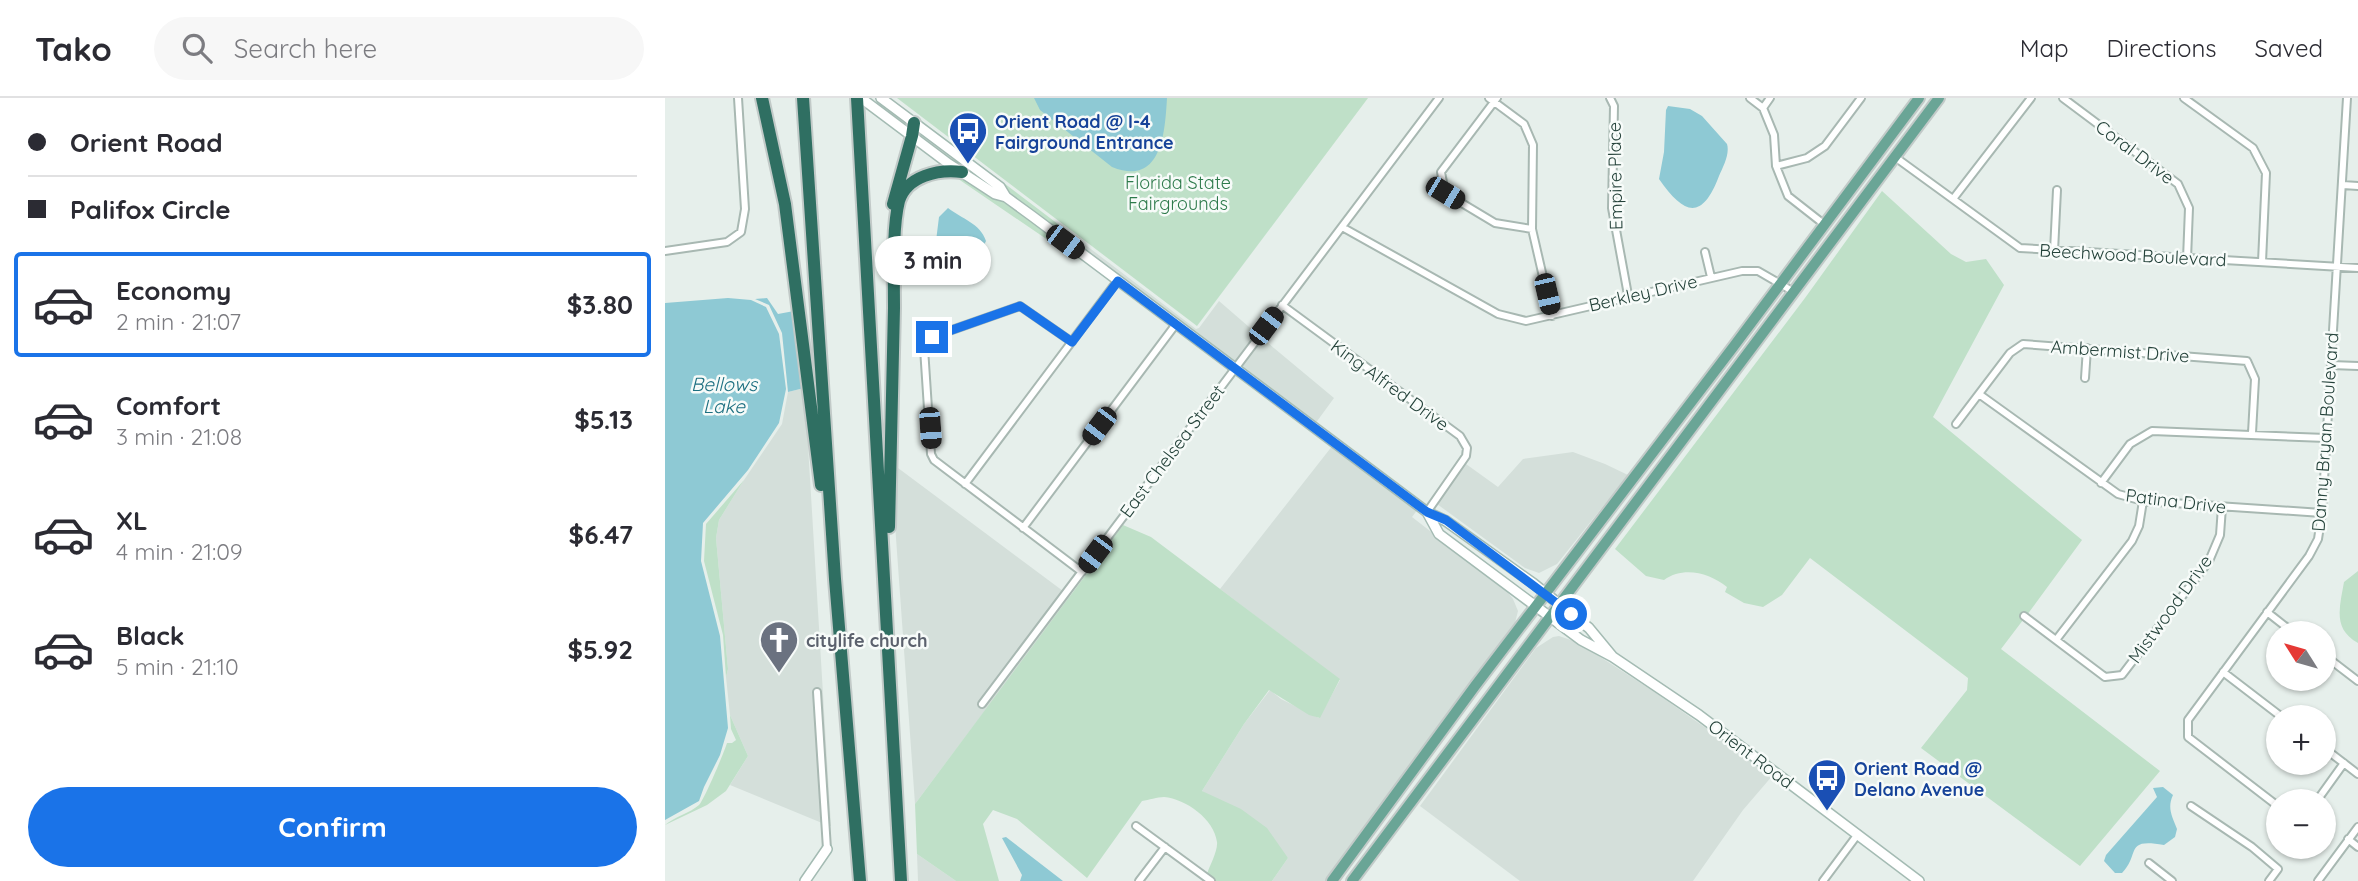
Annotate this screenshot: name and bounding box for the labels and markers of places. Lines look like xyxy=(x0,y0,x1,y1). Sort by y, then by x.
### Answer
bus stop icon: Orient Road @ I-4 Fairground Entrance xyxy=(947,110,989,165)
place label: Orient Road @ I-4 Fairground Entrance xyxy=(995,110,1174,154)
church icon: citylife church xyxy=(758,619,800,674)
place label: citylife church xyxy=(806,629,927,652)
bus stop icon: Orient Road @ Delano Avenue xyxy=(1806,757,1848,812)
place label: Orient Road @ Delano Avenue xyxy=(1854,757,1984,801)

